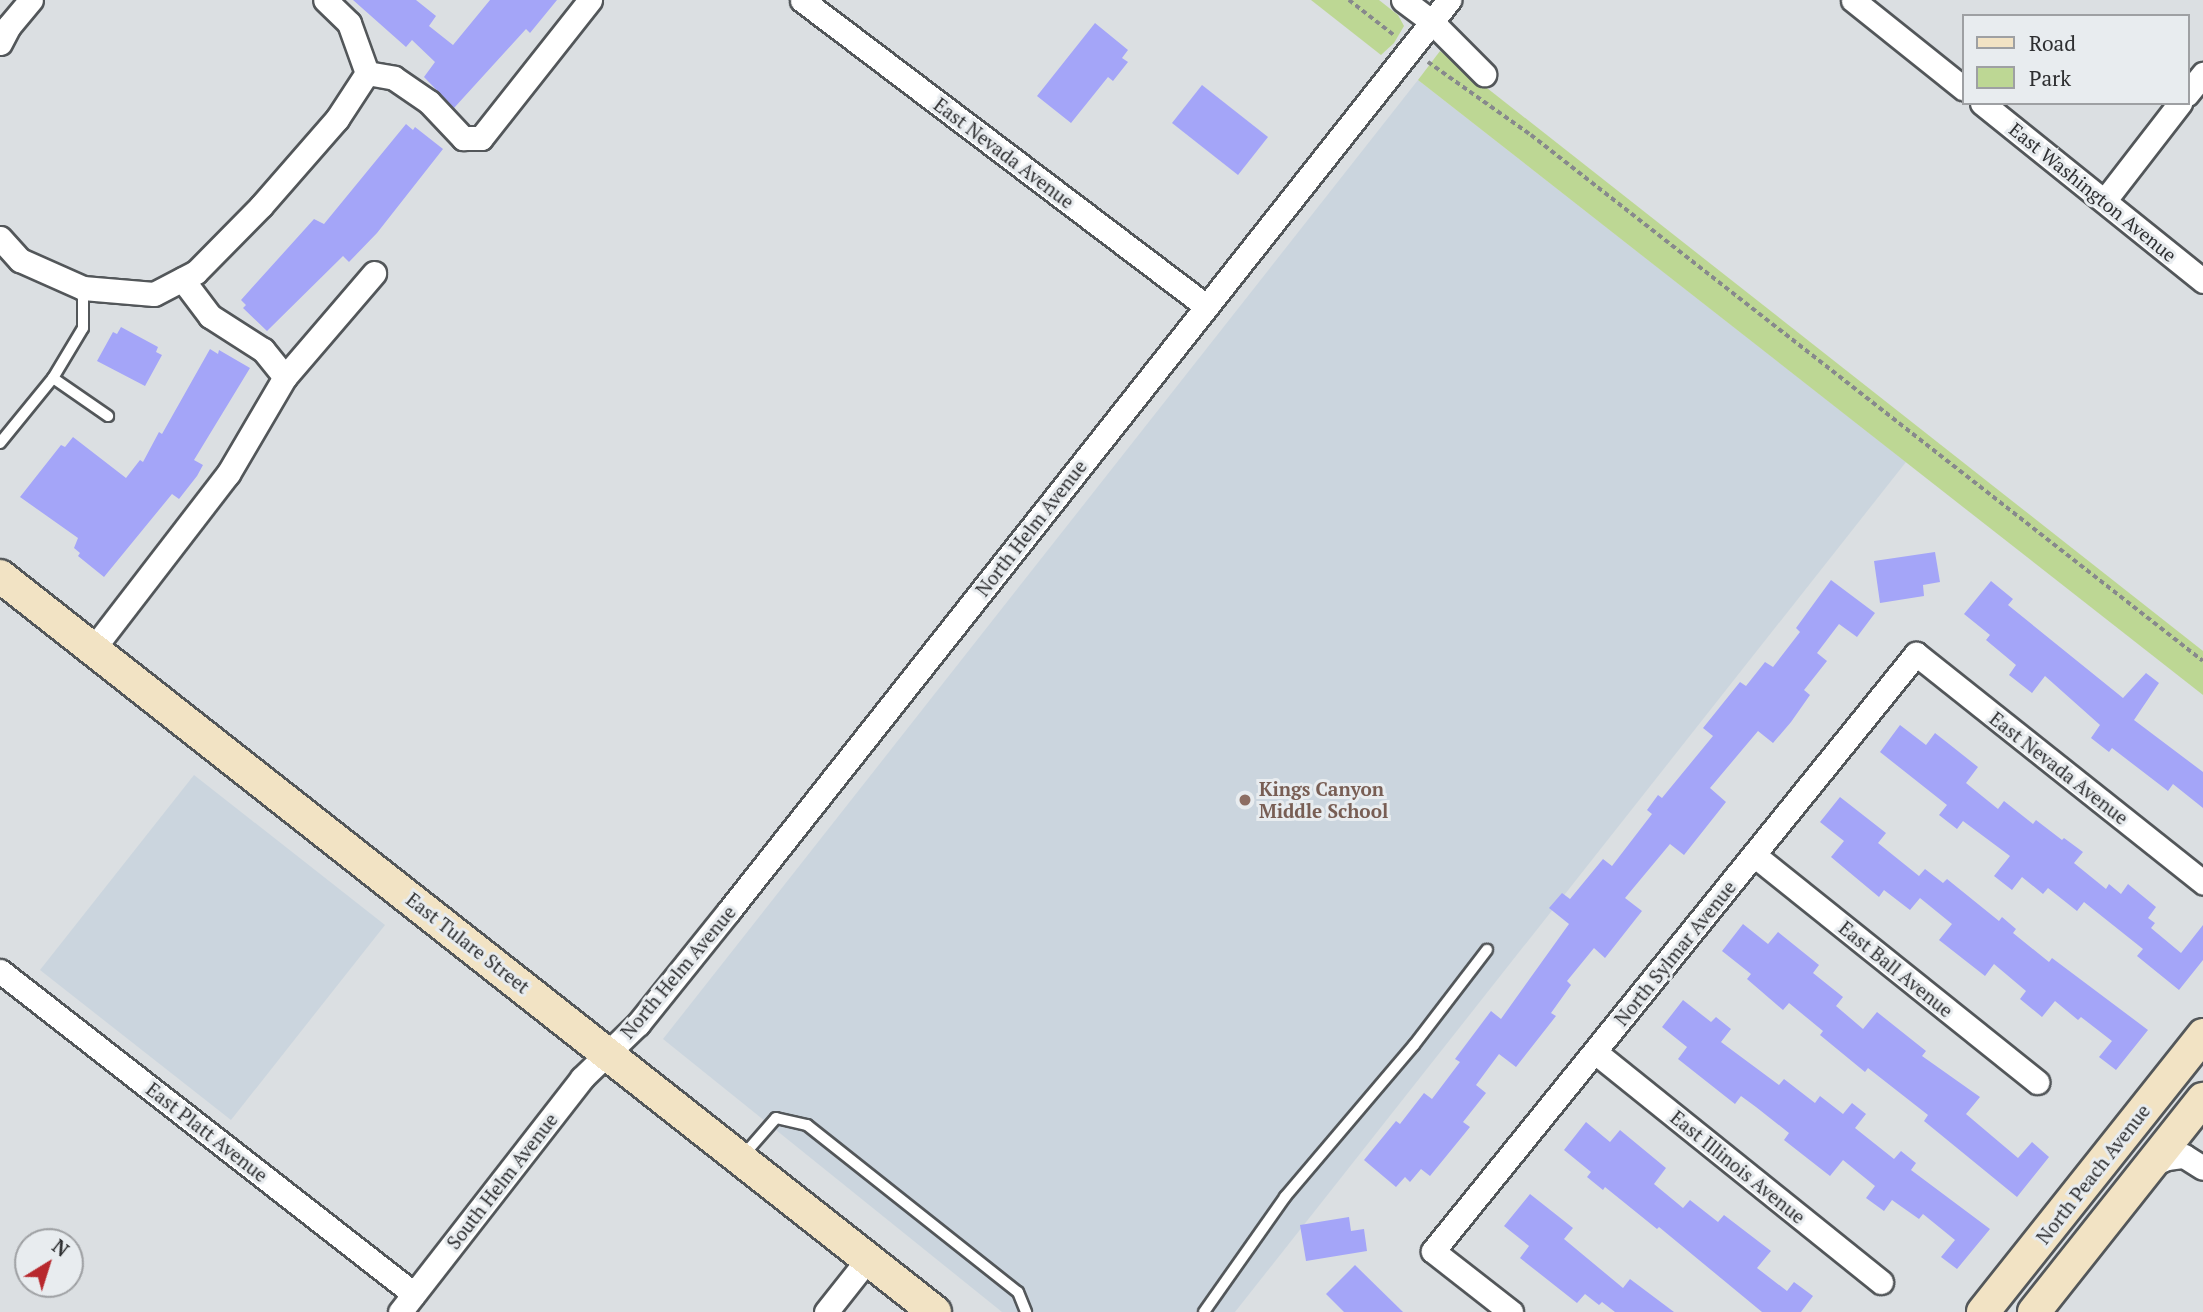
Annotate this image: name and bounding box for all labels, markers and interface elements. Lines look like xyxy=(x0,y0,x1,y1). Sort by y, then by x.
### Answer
legend xyxy=(1962,14,2189,105)
text: Road xyxy=(2029,29,2076,57)
text: Park xyxy=(2029,64,2071,92)
street label: East Nevada Avenue xyxy=(929,93,1079,213)
street label: East Washington Avenue xyxy=(2005,117,2181,267)
street label: North Helm Avenue xyxy=(971,455,1091,601)
street label: East Nevada Avenue xyxy=(1985,707,2133,829)
place label: Kings Canyon Middle School xyxy=(1259,778,1388,822)
marker: Kings Canyon Middle School xyxy=(1237,792,1253,808)
street label: North Sylmar Avenue xyxy=(1609,876,1741,1030)
street label: East Tulare Street xyxy=(402,888,534,998)
street label: North Helm Avenue xyxy=(616,901,740,1043)
street label: East Ball Avenue xyxy=(1834,916,1958,1022)
street label: East Platt Avenue xyxy=(142,1077,272,1187)
street label: North Peach Avenue xyxy=(2031,1100,2155,1248)
street label: East Illinois Avenue xyxy=(1666,1106,1810,1228)
street label: South Helm Avenue xyxy=(442,1108,562,1254)
north arrow xyxy=(14,1228,84,1298)
text: N xyxy=(48,1233,74,1262)

